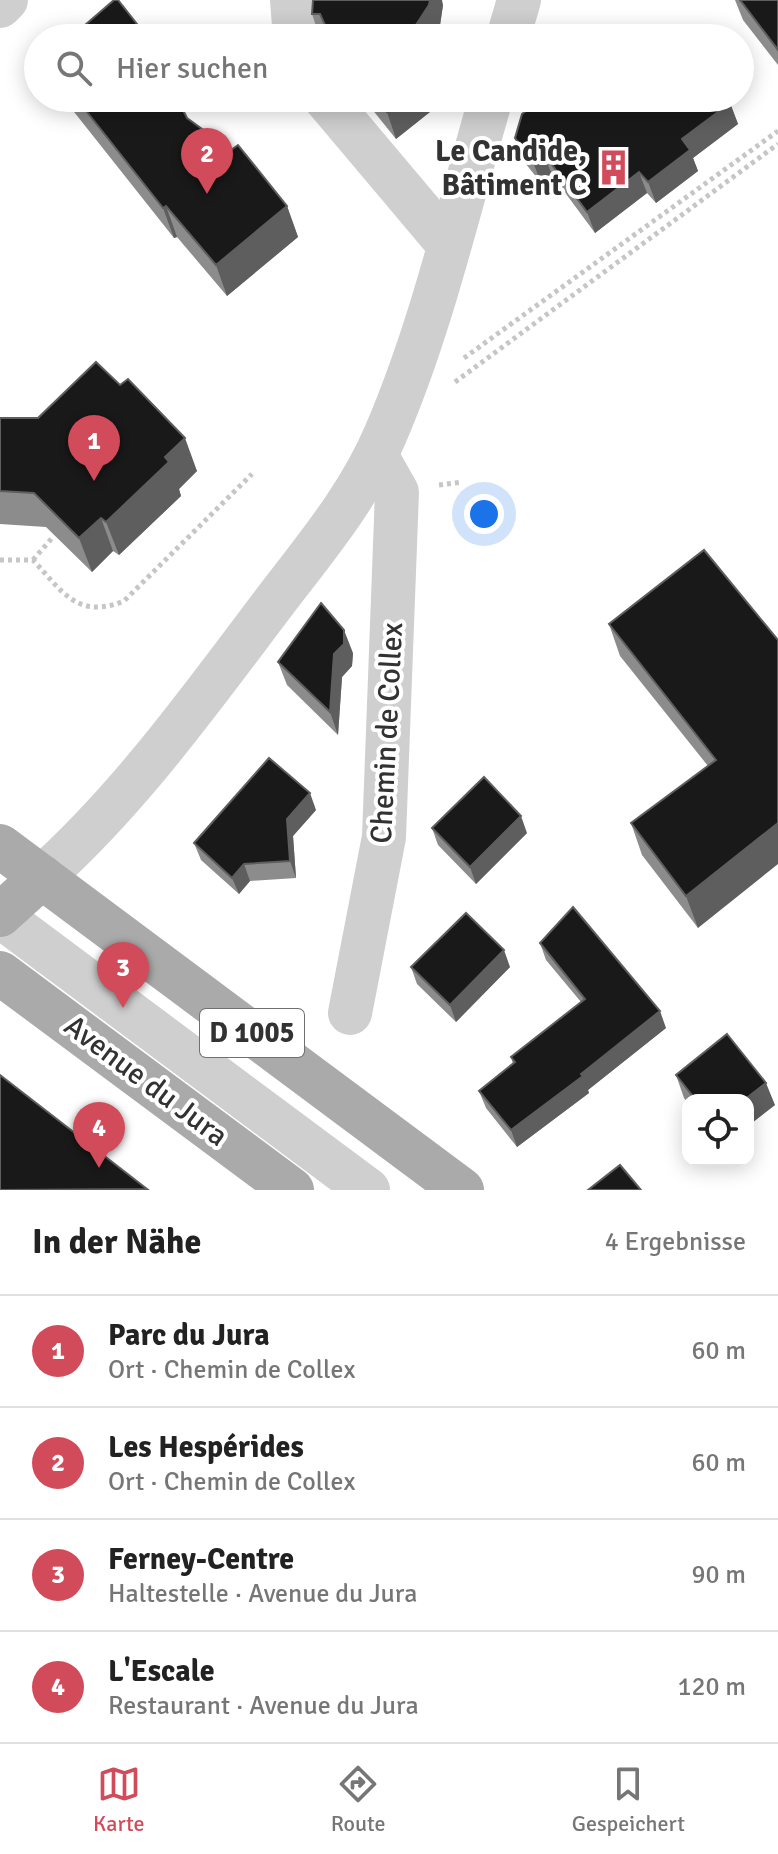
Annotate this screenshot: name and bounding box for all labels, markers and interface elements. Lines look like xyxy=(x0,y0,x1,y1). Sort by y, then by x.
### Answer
search box xyxy=(24,24,754,112)
icon: search xyxy=(52,46,96,90)
text: Hier suchen xyxy=(116,50,268,87)
pin: 2 xyxy=(181,128,233,194)
place label: Le Candide, Bâtiment C xyxy=(435,133,587,204)
building icon: Le Candide, Bâtiment C xyxy=(594,149,632,187)
pin: 1 xyxy=(68,415,120,481)
your location xyxy=(464,494,504,534)
street label: Chemin de Collex xyxy=(363,621,411,844)
pin: 3 xyxy=(97,942,149,1008)
street label: Avenue du Jura xyxy=(57,1007,235,1155)
road number: D 1005 xyxy=(200,1009,304,1057)
map controls xyxy=(682,1094,754,1166)
button: locate xyxy=(682,1094,754,1166)
pin: 4 xyxy=(73,1102,125,1168)
text: In der Nähe xyxy=(32,1221,201,1263)
text: 4 Ergebnisse xyxy=(605,1226,746,1258)
text: Parc du Jura xyxy=(108,1317,270,1354)
text: 1 xyxy=(51,1335,65,1367)
text: 60 m xyxy=(691,1335,746,1367)
text: Ort · Chemin de Collex xyxy=(108,1354,355,1386)
text: Les Hespérides xyxy=(108,1429,304,1466)
text: 2 xyxy=(51,1447,65,1479)
text: 60 m xyxy=(691,1447,746,1479)
text: Ort · Chemin de Collex xyxy=(108,1466,355,1498)
text: Ferney-Centre xyxy=(108,1541,294,1578)
text: 3 xyxy=(51,1559,65,1591)
text: 90 m xyxy=(691,1559,746,1591)
text: Haltestelle · Avenue du Jura xyxy=(108,1578,417,1610)
text: L'Escale xyxy=(108,1653,215,1690)
text: 4 xyxy=(51,1671,65,1703)
text: 120 m xyxy=(677,1671,746,1703)
text: Restaurant · Avenue du Jura xyxy=(108,1690,419,1722)
tab: Karte xyxy=(93,1762,144,1837)
tab: Route xyxy=(331,1762,386,1837)
tab: Gespeichert xyxy=(572,1762,685,1837)

